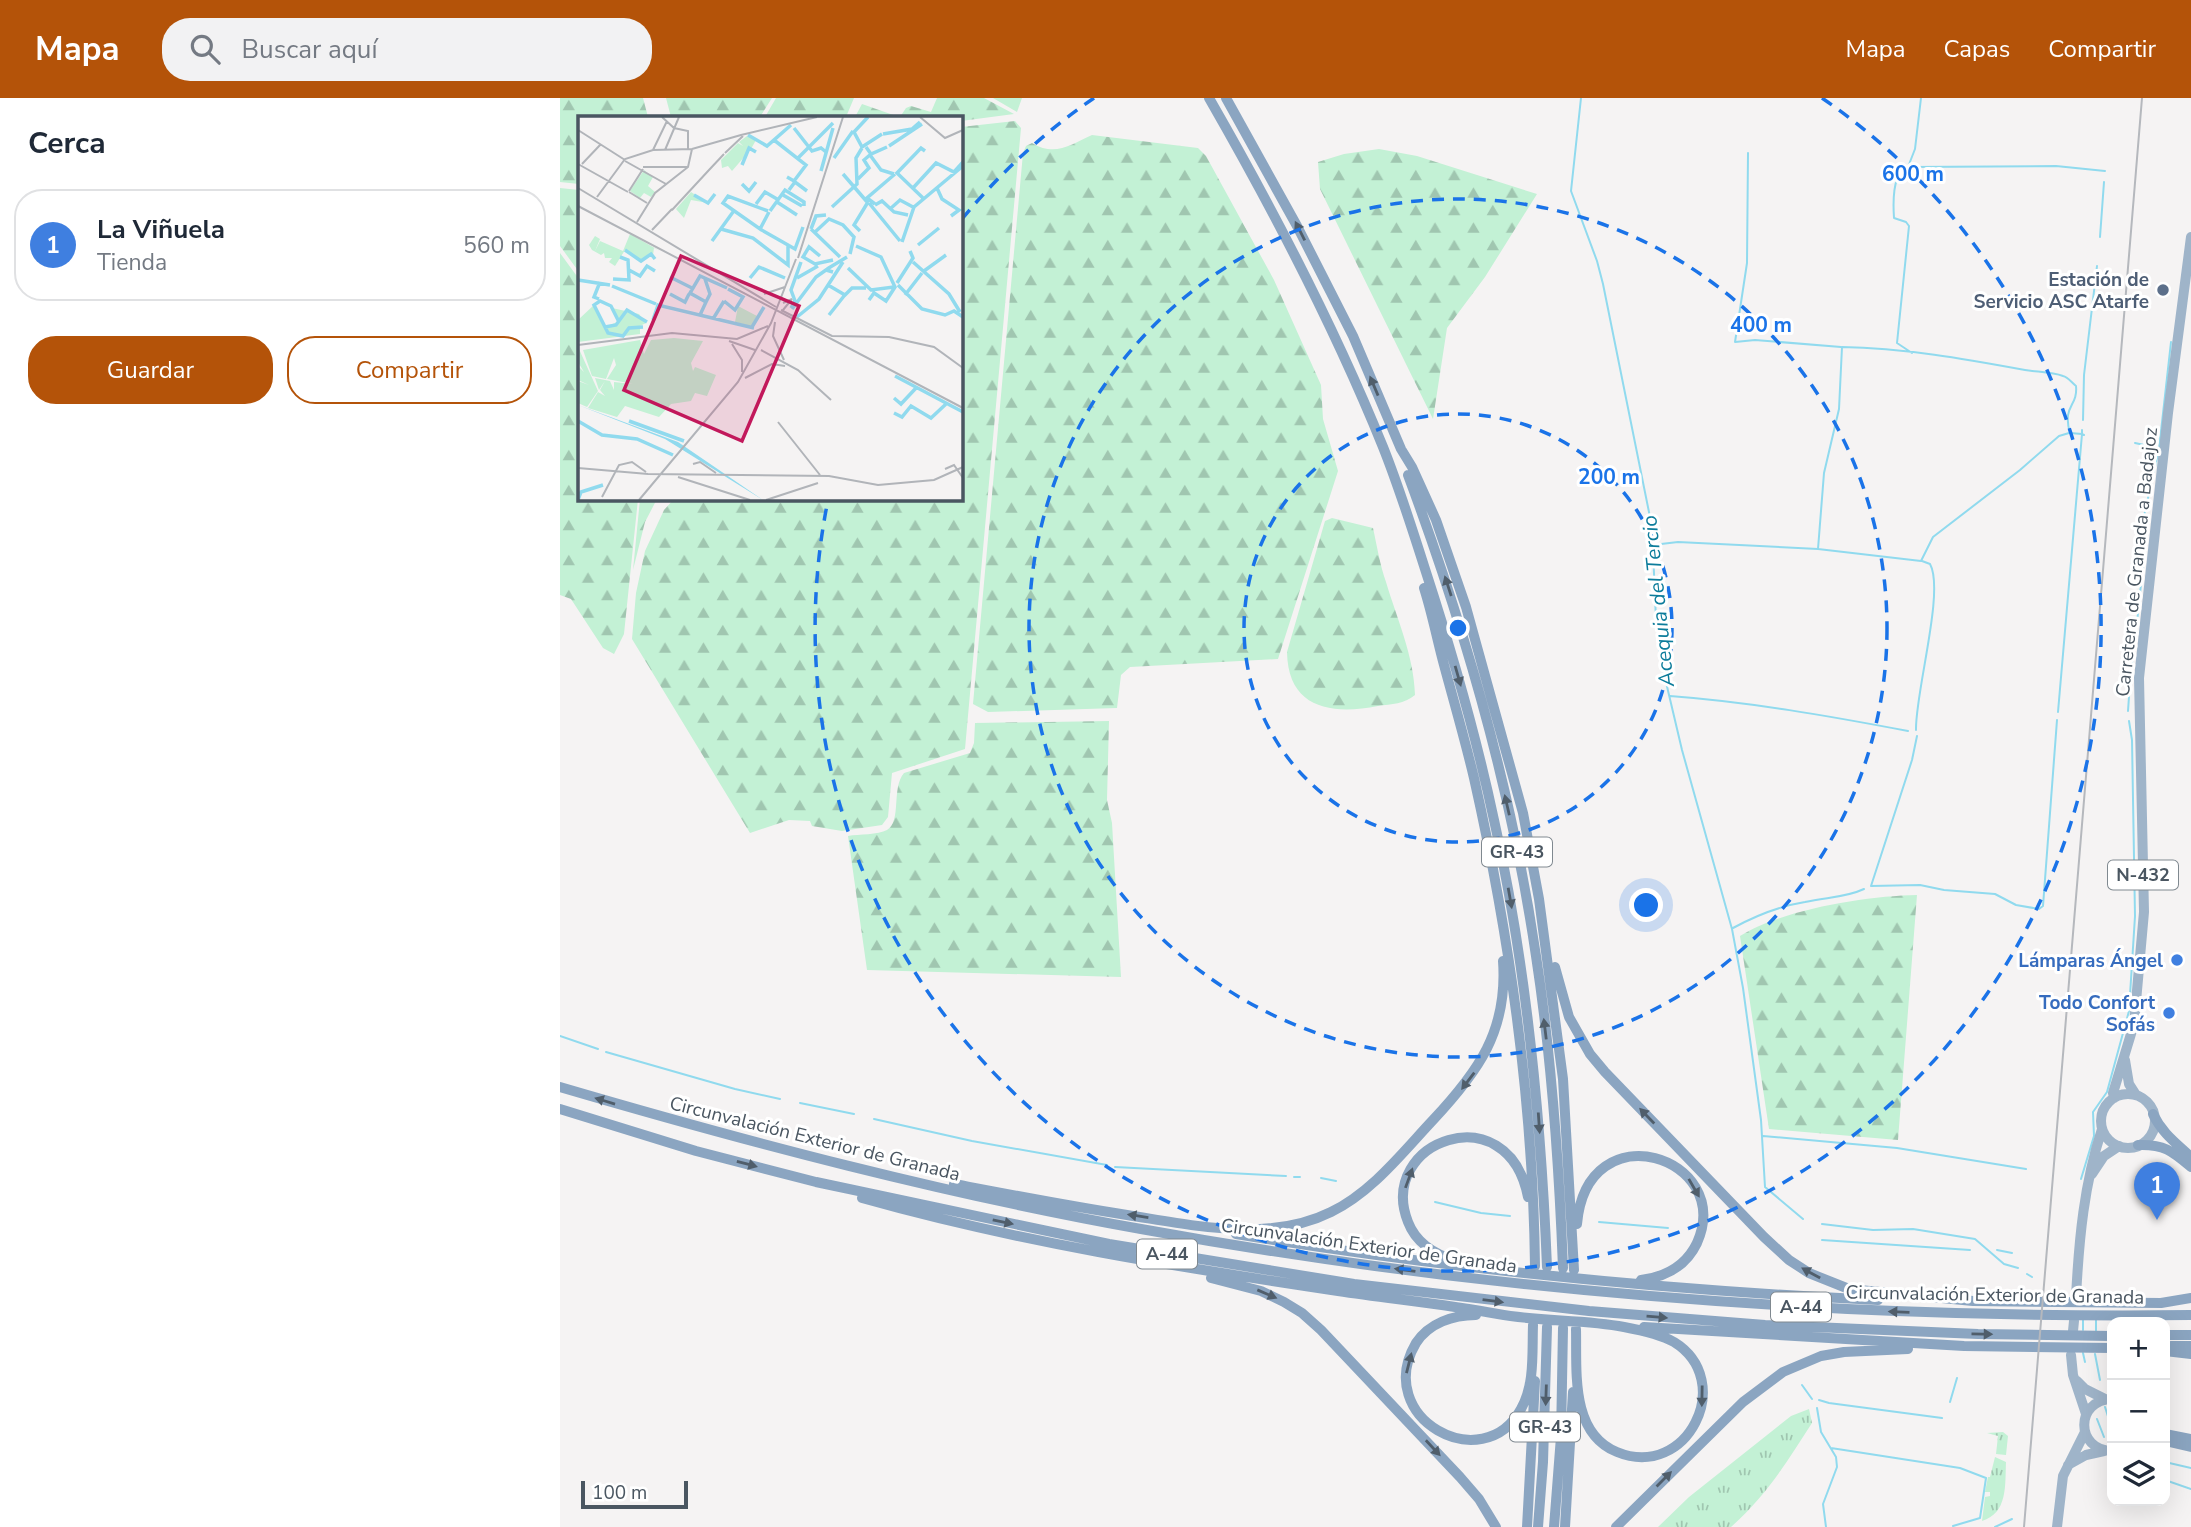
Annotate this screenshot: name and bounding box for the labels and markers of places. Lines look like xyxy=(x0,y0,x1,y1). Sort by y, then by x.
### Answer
place label: Estación de Servicio ASC Atarfe xyxy=(1973,267,2149,315)
marker: Estación de Servicio ASC Atarfe xyxy=(2155,282,2171,298)
centre of rings xyxy=(1446,616,1470,640)
place label: Lámparas Ángel xyxy=(2018,948,2163,974)
marker: Lámparas Ángel xyxy=(2169,952,2185,968)
place label: Todo Confort Sofás xyxy=(2039,990,2156,1038)
marker: Todo Confort Sofás xyxy=(2161,1005,2177,1021)
pin: 1 xyxy=(2134,1162,2180,1220)

